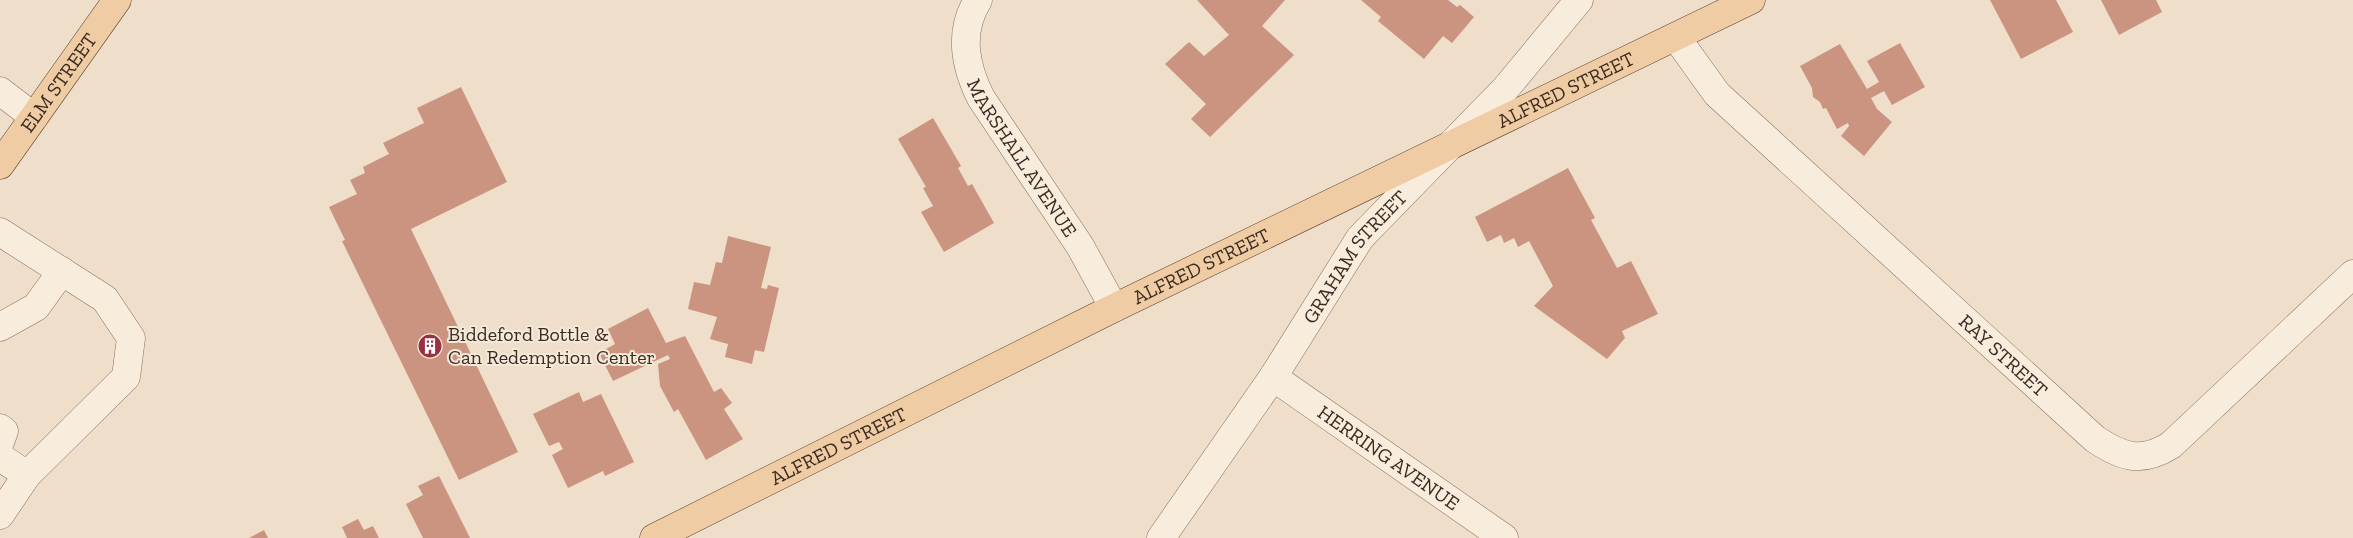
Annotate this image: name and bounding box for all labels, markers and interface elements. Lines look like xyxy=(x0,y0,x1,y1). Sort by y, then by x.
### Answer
street label: ELM STREET xyxy=(15,28,102,137)
street label: ALFRED STREET xyxy=(1493,46,1638,133)
street label: MARSHALL AVENUE xyxy=(962,75,1082,241)
street label: GRAHAM STREET xyxy=(1298,185,1412,328)
street label: ALFRED STREET xyxy=(1129,223,1273,309)
street label: RAY STREET xyxy=(1954,309,2053,402)
place label: Biddeford Bottle & Can Redemption Center xyxy=(448,322,655,369)
building icon: Biddeford Bottle & Can Redemption Center xyxy=(417,333,443,359)
street label: HERRING AVENUE xyxy=(1313,400,1464,515)
street label: ALFRED STREET xyxy=(766,402,910,490)

